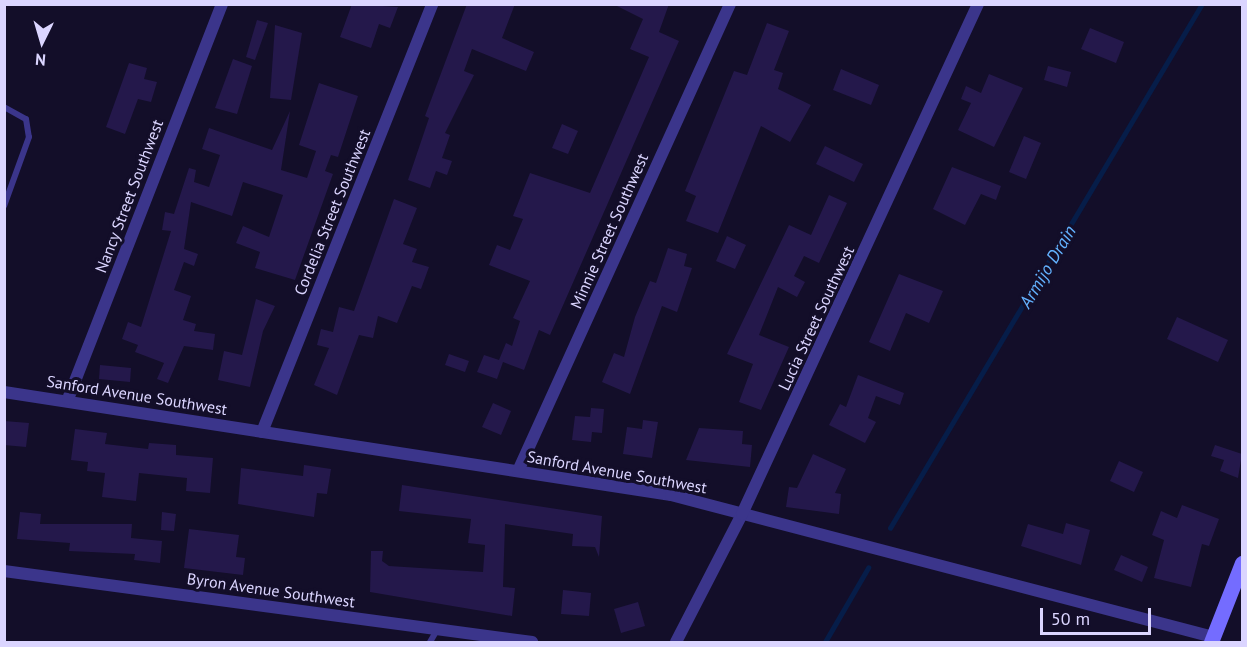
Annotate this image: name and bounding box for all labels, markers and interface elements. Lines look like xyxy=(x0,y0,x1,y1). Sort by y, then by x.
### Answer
north arrow xyxy=(12,12,72,72)
text: N xyxy=(34,50,47,70)
street label: Nancy Street Southwest xyxy=(91,116,167,276)
street label: Cordelia Street Southwest xyxy=(290,126,374,298)
street label: Minnie Street Southwest xyxy=(566,150,652,312)
water label: Armijo Drain xyxy=(1015,222,1081,312)
street label: Lucia Street Southwest xyxy=(774,243,858,393)
street label: Sanford Avenue Southwest xyxy=(45,371,229,419)
street label: Sanford Avenue Southwest xyxy=(525,447,709,497)
street label: Byron Avenue Southwest xyxy=(186,569,356,611)
scale bar xyxy=(1043,596,1154,634)
text: 50 m xyxy=(1051,607,1090,630)

